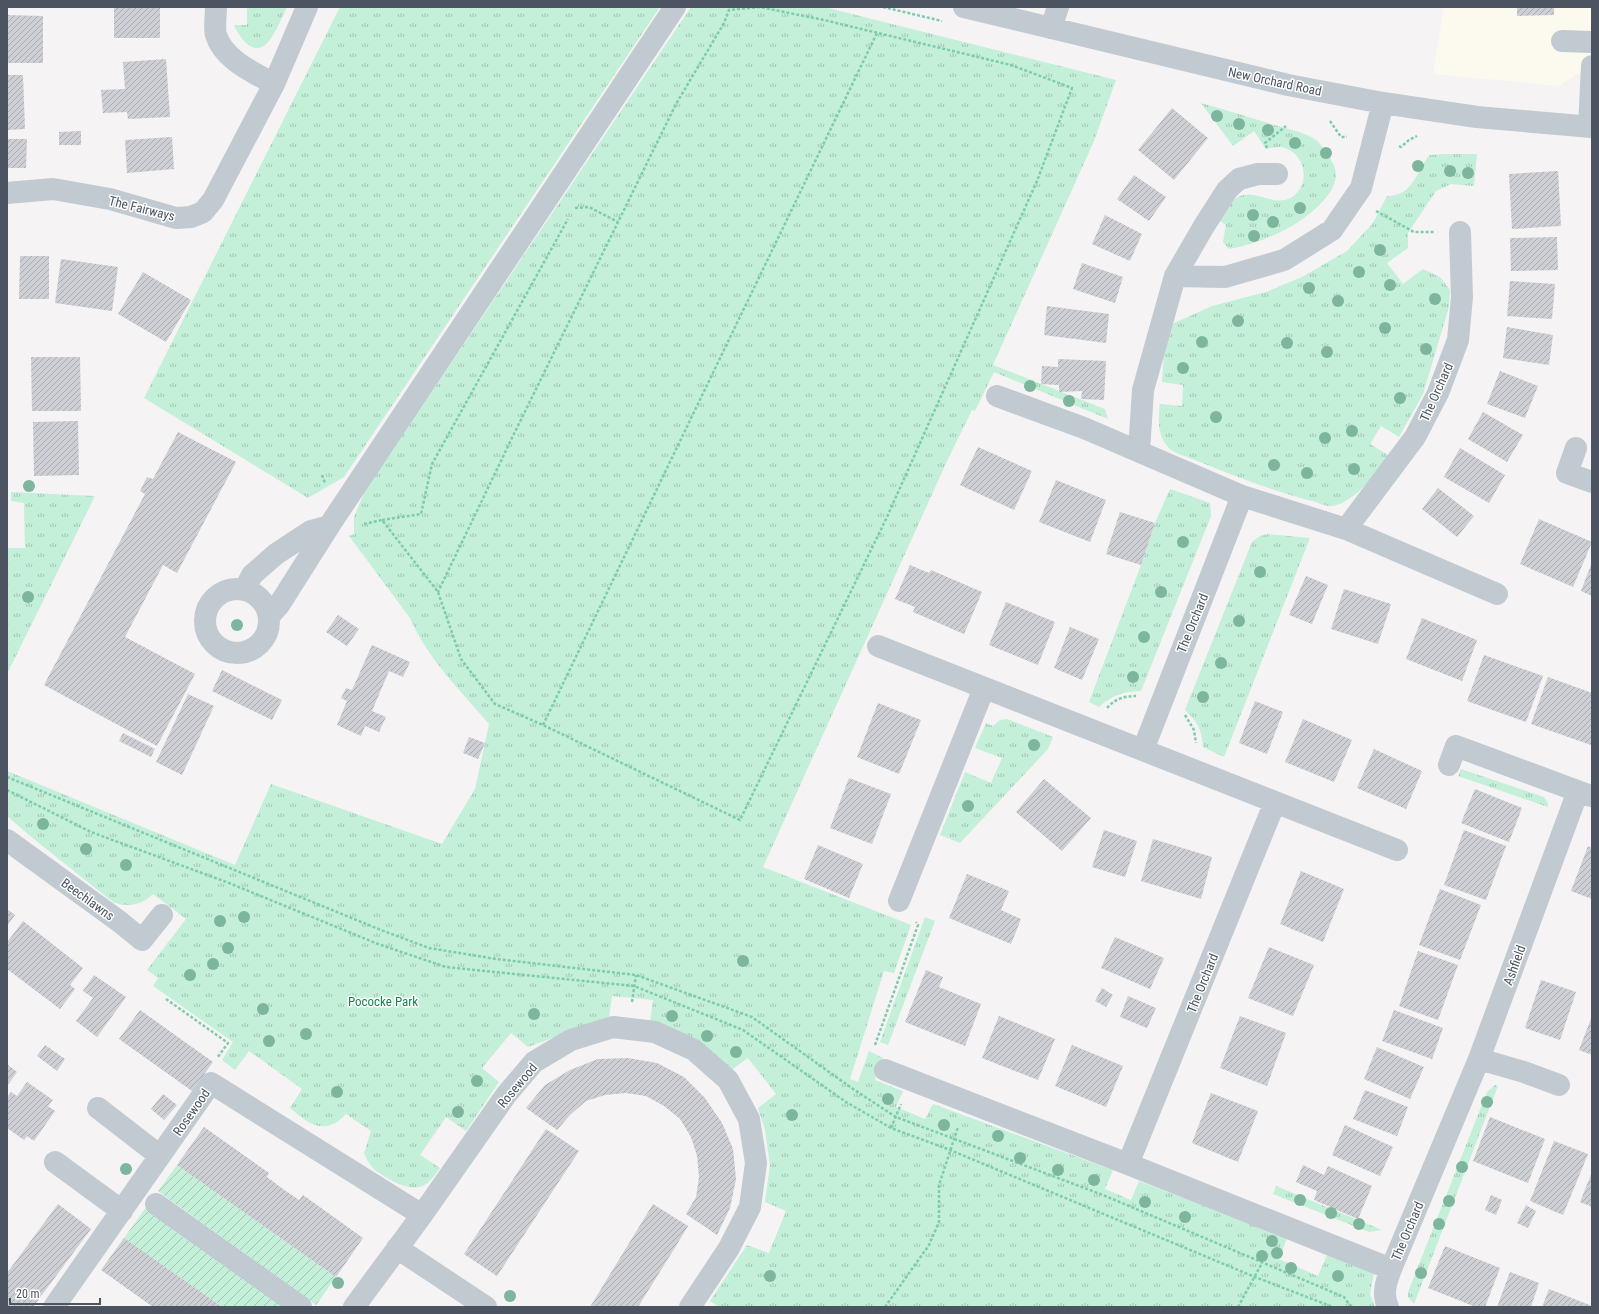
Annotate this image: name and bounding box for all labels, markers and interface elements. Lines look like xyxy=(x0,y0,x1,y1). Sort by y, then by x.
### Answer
street label: New Orchard Road xyxy=(1227,64,1323,99)
street label: The Fairways xyxy=(107,193,176,224)
street label: The Orchard xyxy=(1417,361,1456,424)
street label: The Orchard xyxy=(1174,591,1211,655)
street label: Beechlawns xyxy=(58,875,117,924)
street label: Ashfield xyxy=(1500,943,1529,987)
street label: The Orchard xyxy=(1184,951,1221,1015)
park label: Pococke Park xyxy=(348,994,418,1009)
street label: Rosewood xyxy=(494,1060,540,1111)
street label: Rosewood xyxy=(170,1086,213,1138)
street label: The Orchard xyxy=(1388,1199,1427,1263)
scale bar xyxy=(10,1280,100,1306)
text: 20 m xyxy=(16,1287,40,1301)

